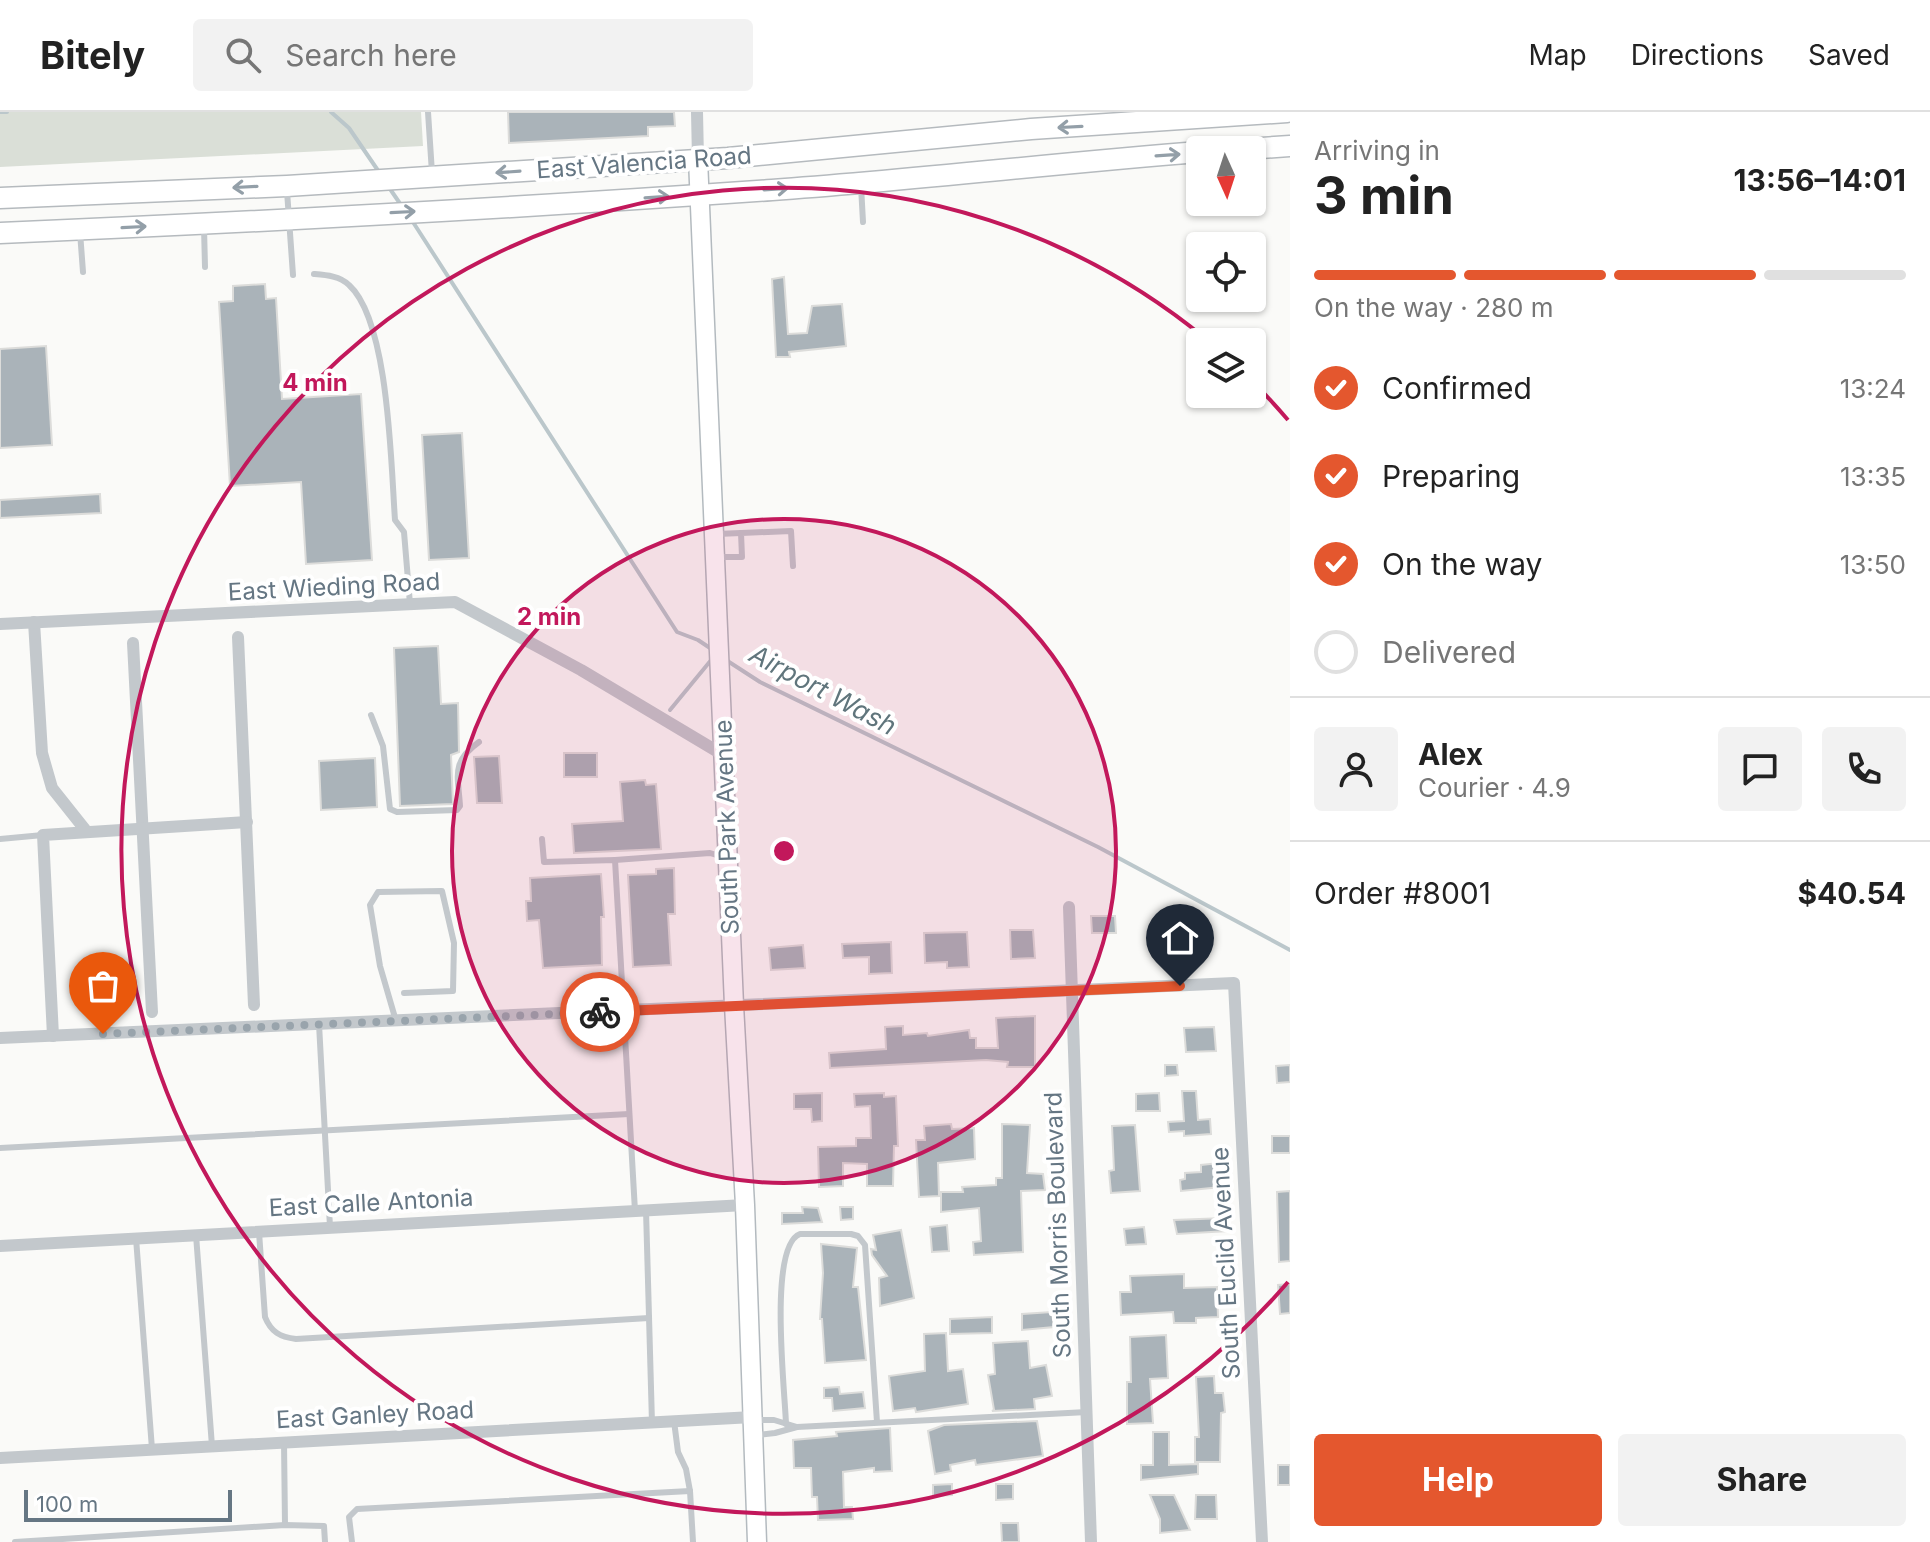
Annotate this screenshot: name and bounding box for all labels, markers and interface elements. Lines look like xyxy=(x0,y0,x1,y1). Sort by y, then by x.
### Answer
search box xyxy=(193,19,753,91)
text: Bitely xyxy=(40,32,145,78)
icon: search xyxy=(221,33,265,77)
text: Search here xyxy=(285,37,457,73)
text: Map xyxy=(1528,38,1587,72)
text: Directions xyxy=(1631,38,1764,72)
text: Saved xyxy=(1808,38,1890,72)
one-way arrow xyxy=(1057,120,1084,135)
text: Arriving in xyxy=(1314,135,1440,166)
north arrow xyxy=(1186,136,1266,216)
map controls xyxy=(1186,136,1266,408)
street label: East Valencia Road xyxy=(535,141,753,184)
one-way arrow xyxy=(1154,147,1181,162)
text: 13:56–14:01 xyxy=(1734,162,1906,198)
one-way arrow xyxy=(496,164,522,179)
text: 3 min xyxy=(1314,164,1454,227)
one-way arrow xyxy=(232,180,259,195)
one-way arrow xyxy=(762,181,789,196)
one-way arrow xyxy=(643,189,670,204)
one-way arrow xyxy=(389,205,416,220)
one-way arrow xyxy=(120,219,147,234)
button: locate xyxy=(1186,232,1266,312)
text: On the way · 280 m xyxy=(1314,292,1554,323)
button: layers xyxy=(1186,328,1266,408)
icon: check xyxy=(1314,366,1358,410)
text: 4 min xyxy=(282,368,348,397)
text: Confirmed xyxy=(1382,370,1532,406)
text: 13:24 xyxy=(1840,373,1906,404)
icon: check xyxy=(1314,454,1358,498)
text: Preparing xyxy=(1382,458,1520,494)
text: 13:35 xyxy=(1840,461,1906,492)
icon: check xyxy=(1314,542,1358,586)
text: On the way xyxy=(1382,546,1542,582)
text: 13:50 xyxy=(1840,549,1906,580)
street label: East Wieding Road xyxy=(227,566,441,607)
text: 2 min xyxy=(517,602,581,631)
text: Delivered xyxy=(1382,634,1516,670)
water label: Airport Wash xyxy=(744,637,902,741)
street label: South Park Avenue xyxy=(708,719,745,935)
button: person xyxy=(1314,727,1398,811)
button: chat xyxy=(1718,727,1802,811)
button: phone xyxy=(1822,727,1906,811)
text: Alex xyxy=(1418,736,1483,772)
text: Courier · 4.9 xyxy=(1418,772,1571,803)
centre of rings xyxy=(770,837,798,865)
text: Order #8001 xyxy=(1314,875,1491,911)
text: $40.54 xyxy=(1797,875,1906,911)
pin xyxy=(1146,904,1214,986)
icon: home xyxy=(1158,916,1202,960)
pin xyxy=(69,952,137,1034)
icon: bag xyxy=(81,964,125,1008)
courier xyxy=(560,972,640,1052)
icon: bike xyxy=(578,990,622,1034)
street label: South Morris Boulevard xyxy=(1038,1091,1077,1359)
street label: South Euclid Avenue xyxy=(1205,1146,1246,1380)
street label: East Calle Antonia xyxy=(268,1183,474,1222)
street label: East Ganley Road xyxy=(275,1395,475,1434)
button: Help xyxy=(1314,1434,1602,1526)
button: Share xyxy=(1618,1434,1906,1526)
scale bar xyxy=(24,1486,232,1522)
text: 100 m xyxy=(36,1491,98,1517)

